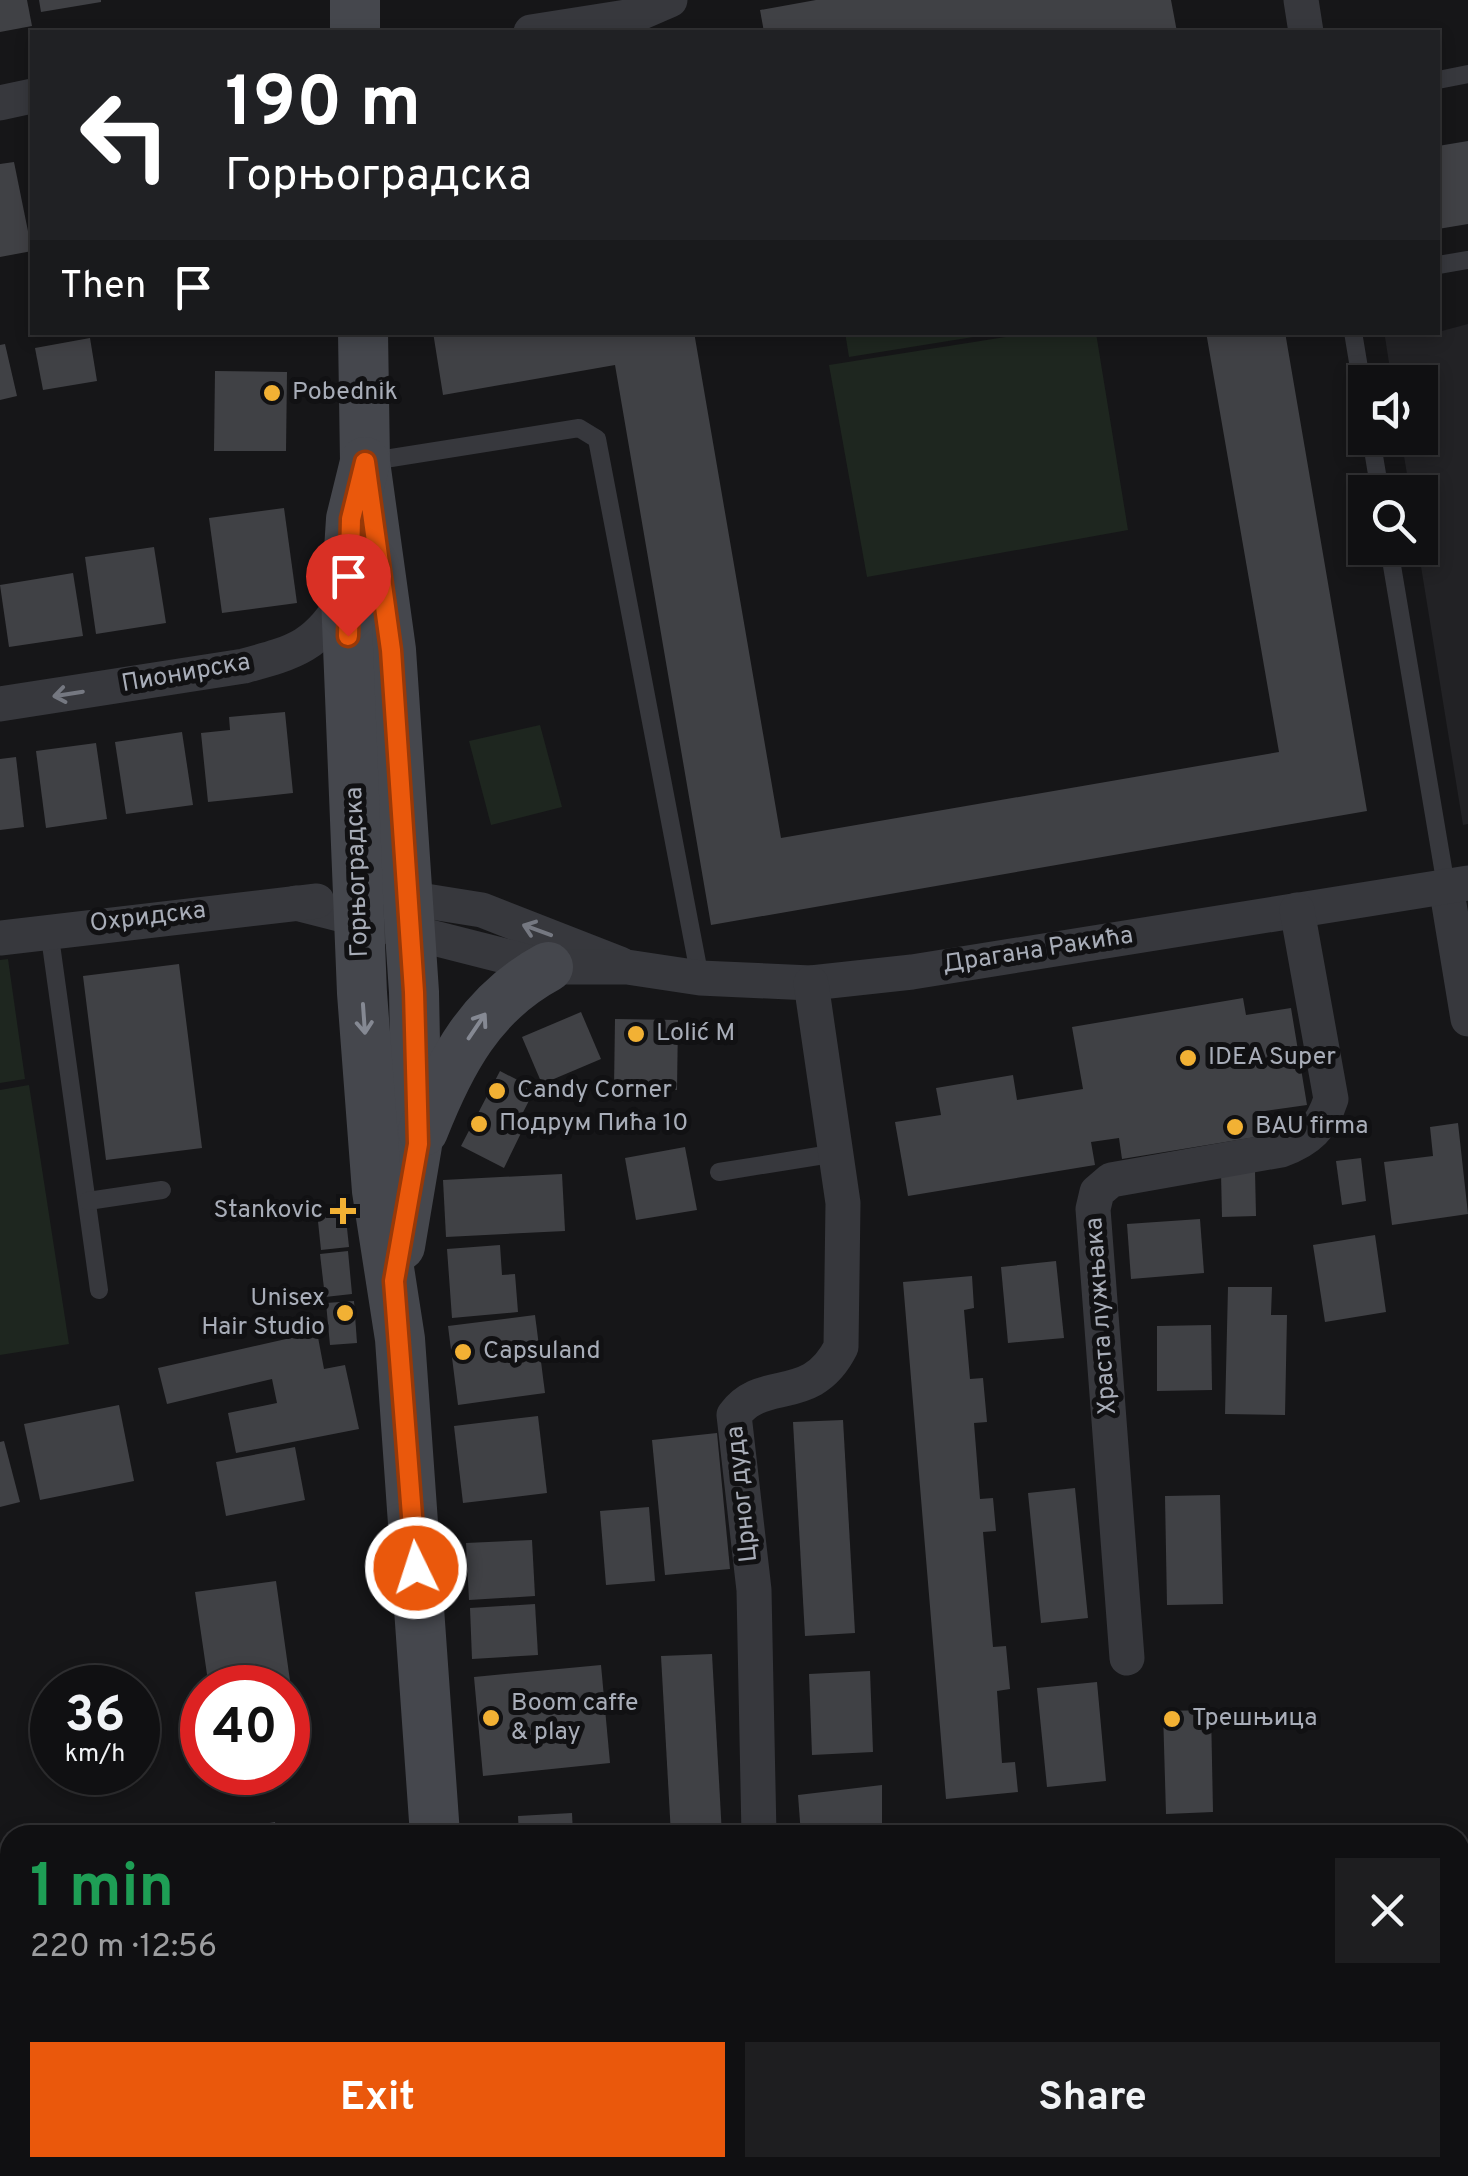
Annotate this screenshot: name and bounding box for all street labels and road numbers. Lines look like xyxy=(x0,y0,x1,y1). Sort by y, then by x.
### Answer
street label: Пионирска xyxy=(119,647,253,701)
street label: Горњоградска xyxy=(339,786,377,958)
street label: Охридска xyxy=(88,895,208,941)
street label: Драгана Ракића xyxy=(940,920,1136,982)
street label: Храста лужњака xyxy=(1079,1216,1125,1416)
street label: Црног дуда xyxy=(720,1424,766,1564)

